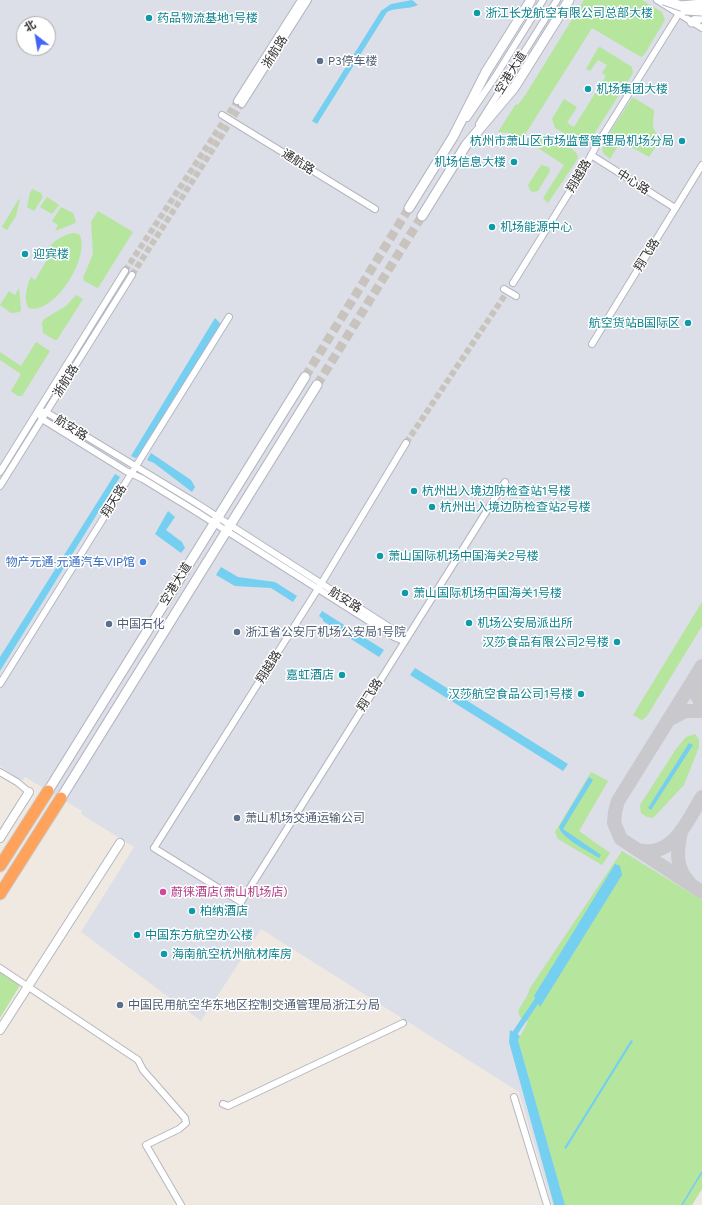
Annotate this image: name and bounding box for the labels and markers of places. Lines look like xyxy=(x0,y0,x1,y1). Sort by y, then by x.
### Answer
place label: 浙江长龙航空有限公司总部大楼 xyxy=(485,6,653,20)
marker: 浙江长龙航空有限公司总部大楼 xyxy=(472,8,482,18)
place label: 药品物流基地1号楼 xyxy=(157,11,258,25)
marker: 药品物流基地1号楼 xyxy=(144,13,154,23)
place label: P3停车楼 xyxy=(328,54,377,68)
marker: P3停车楼 xyxy=(315,56,325,66)
place label: 机场集团大楼 xyxy=(596,82,668,96)
marker: 机场集团大楼 xyxy=(583,84,593,94)
place label: 杭州市萧山区市场监督管理局机场分局 xyxy=(470,134,674,148)
marker: 杭州市萧山区市场监督管理局机场分局 xyxy=(677,136,687,146)
place label: 机场信息大楼 xyxy=(434,155,506,169)
marker: 机场信息大楼 xyxy=(509,157,519,167)
place label: 机场能源中心 xyxy=(500,220,572,234)
marker: 机场能源中心 xyxy=(487,222,497,232)
place label: 迎宾楼 xyxy=(33,247,69,261)
marker: 迎宾楼 xyxy=(20,249,30,259)
place label: 航空货站B国际区 xyxy=(589,316,680,330)
marker: 航空货站B国际区 xyxy=(683,318,693,328)
place label: 杭州出入境边防检查站1号楼 xyxy=(422,484,571,498)
marker: 杭州出入境边防检查站1号楼 xyxy=(409,486,419,496)
place label: 杭州出入境边防检查站2号楼 xyxy=(440,500,591,514)
marker: 杭州出入境边防检查站2号楼 xyxy=(427,502,437,512)
place label: 萧山国际机场中国海关2号楼 xyxy=(388,549,539,563)
marker: 萧山国际机场中国海关2号楼 xyxy=(375,551,385,561)
place label: 物产元通·元通汽车VIP馆 xyxy=(5,555,135,569)
marker: 物产元通·元通汽车VIP馆 xyxy=(138,557,148,567)
place label: 萧山国际机场中国海关1号楼 xyxy=(413,586,562,600)
marker: 萧山国际机场中国海关1号楼 xyxy=(400,588,410,598)
place label: 机场公安局派出所 xyxy=(477,616,573,630)
place label: 中国石化 xyxy=(117,617,165,631)
marker: 机场公安局派出所 xyxy=(464,618,474,628)
marker: 中国石化 xyxy=(104,619,114,629)
place label: 浙江省公安厅机场公安局1号院 xyxy=(245,625,406,639)
marker: 浙江省公安厅机场公安局1号院 xyxy=(232,627,242,637)
place label: 汉莎食品有限公司2号楼 xyxy=(482,635,609,649)
marker: 汉莎食品有限公司2号楼 xyxy=(612,637,622,647)
place label: 嘉虹酒店 xyxy=(286,668,334,682)
marker: 嘉虹酒店 xyxy=(337,670,347,680)
place label: 汉莎航空食品公司1号楼 xyxy=(448,687,573,701)
marker: 汉莎航空食品公司1号楼 xyxy=(576,689,586,699)
place label: 萧山机场交通运输公司 xyxy=(245,811,365,825)
marker: 萧山机场交通运输公司 xyxy=(232,813,242,823)
place label: 蔚徕酒店(萧山机场店) xyxy=(171,885,287,899)
marker: 蔚徕酒店(萧山机场店) xyxy=(158,887,168,897)
place label: 柏纳酒店 xyxy=(200,904,248,918)
marker: 柏纳酒店 xyxy=(187,906,197,916)
place label: 中国东方航空办公楼 xyxy=(145,928,253,942)
marker: 中国东方航空办公楼 xyxy=(132,930,142,940)
place label: 海南航空杭州航材库房 xyxy=(172,947,292,961)
marker: 海南航空杭州航材库房 xyxy=(159,949,169,959)
place label: 中国民用航空华东地区控制交通管理局浙江分局 xyxy=(128,998,380,1012)
marker: 中国民用航空华东地区控制交通管理局浙江分局 xyxy=(115,1000,125,1010)

